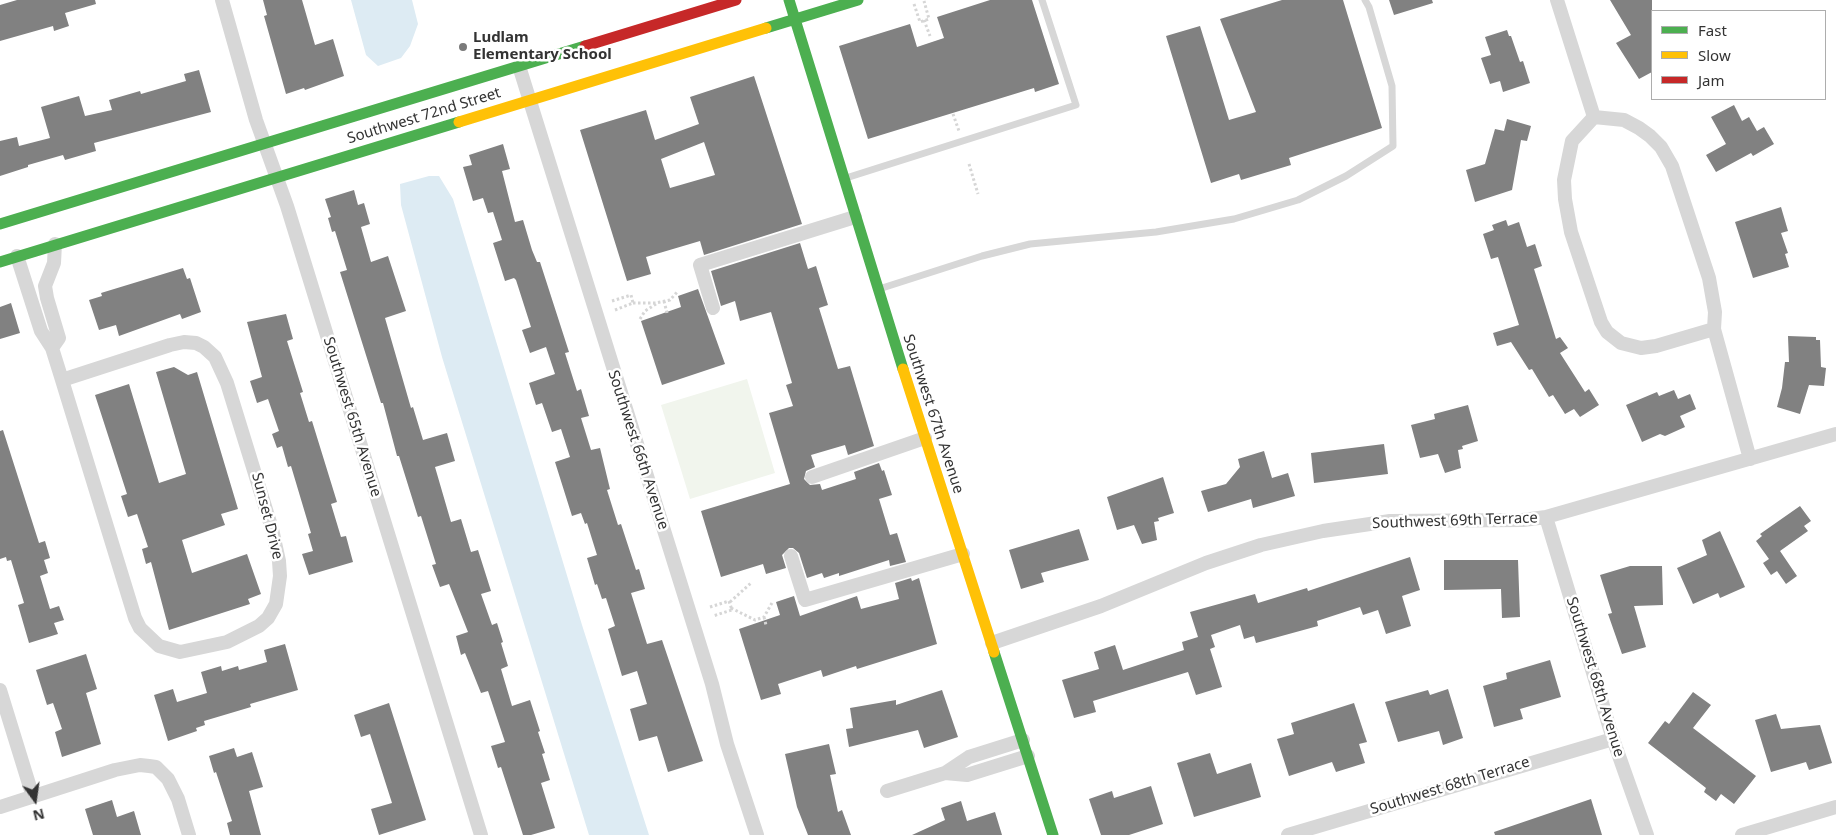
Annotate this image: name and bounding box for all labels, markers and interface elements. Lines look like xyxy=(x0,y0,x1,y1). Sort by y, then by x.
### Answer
legend xyxy=(1651,10,1826,100)
text: Fast xyxy=(1698,20,1727,40)
place label: Ludlam Elementary School xyxy=(473,29,612,64)
marker: Ludlam Elementary School xyxy=(457,41,469,53)
text: Slow xyxy=(1698,45,1731,65)
text: Jam xyxy=(1698,70,1725,90)
street label: Southwest 72nd Street xyxy=(345,84,503,148)
street label: Southwest 67th Avenue xyxy=(899,332,967,496)
street label: Southwest 65th Avenue xyxy=(319,335,385,499)
street label: Southwest 66th Avenue xyxy=(604,368,672,532)
street label: Sunset Drive xyxy=(248,471,286,561)
street label: Southwest 69th Terrace xyxy=(1372,509,1538,533)
street label: Southwest 68th Avenue xyxy=(1562,595,1628,759)
street label: Southwest 68th Terrace xyxy=(1368,753,1532,819)
north arrow xyxy=(10,775,60,825)
text: N xyxy=(31,804,47,826)

